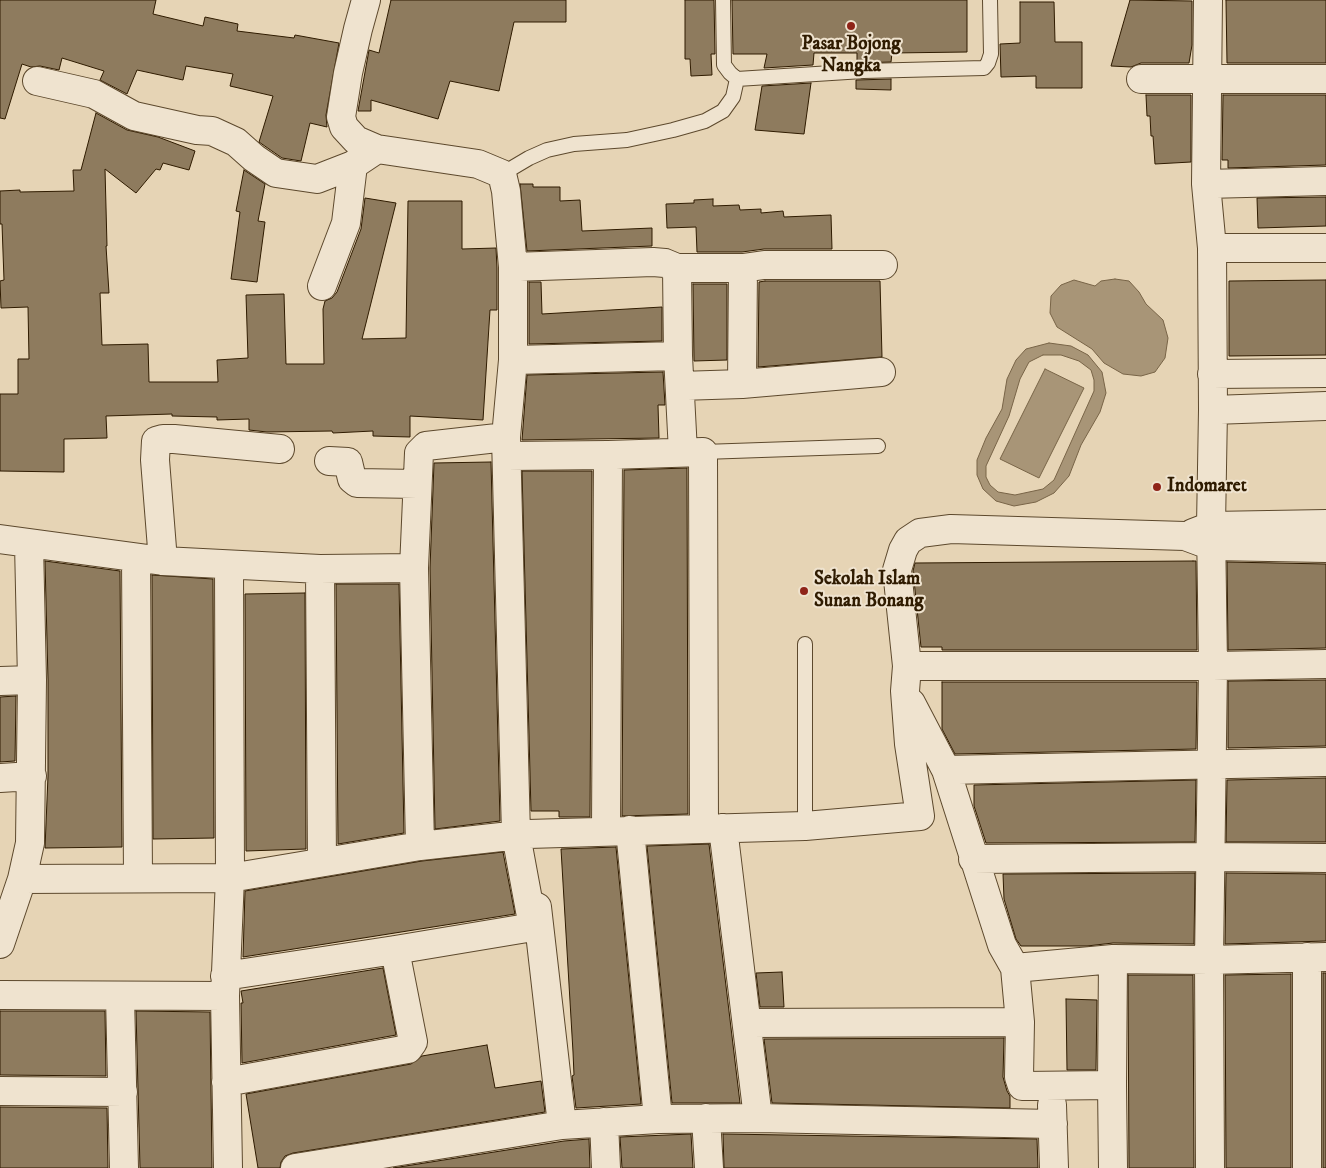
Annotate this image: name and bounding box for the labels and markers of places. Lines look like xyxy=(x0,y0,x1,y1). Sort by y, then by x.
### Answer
marker: Pasar Bojong Nangka xyxy=(845,20,857,32)
place label: Pasar Bojong Nangka xyxy=(802,34,900,78)
place label: Indomaret xyxy=(1167,476,1247,498)
marker: Indomaret xyxy=(1151,481,1163,493)
place label: Sekolah Islam Sunan Bonang xyxy=(814,569,924,613)
marker: Sekolah Islam Sunan Bonang xyxy=(798,585,810,597)

